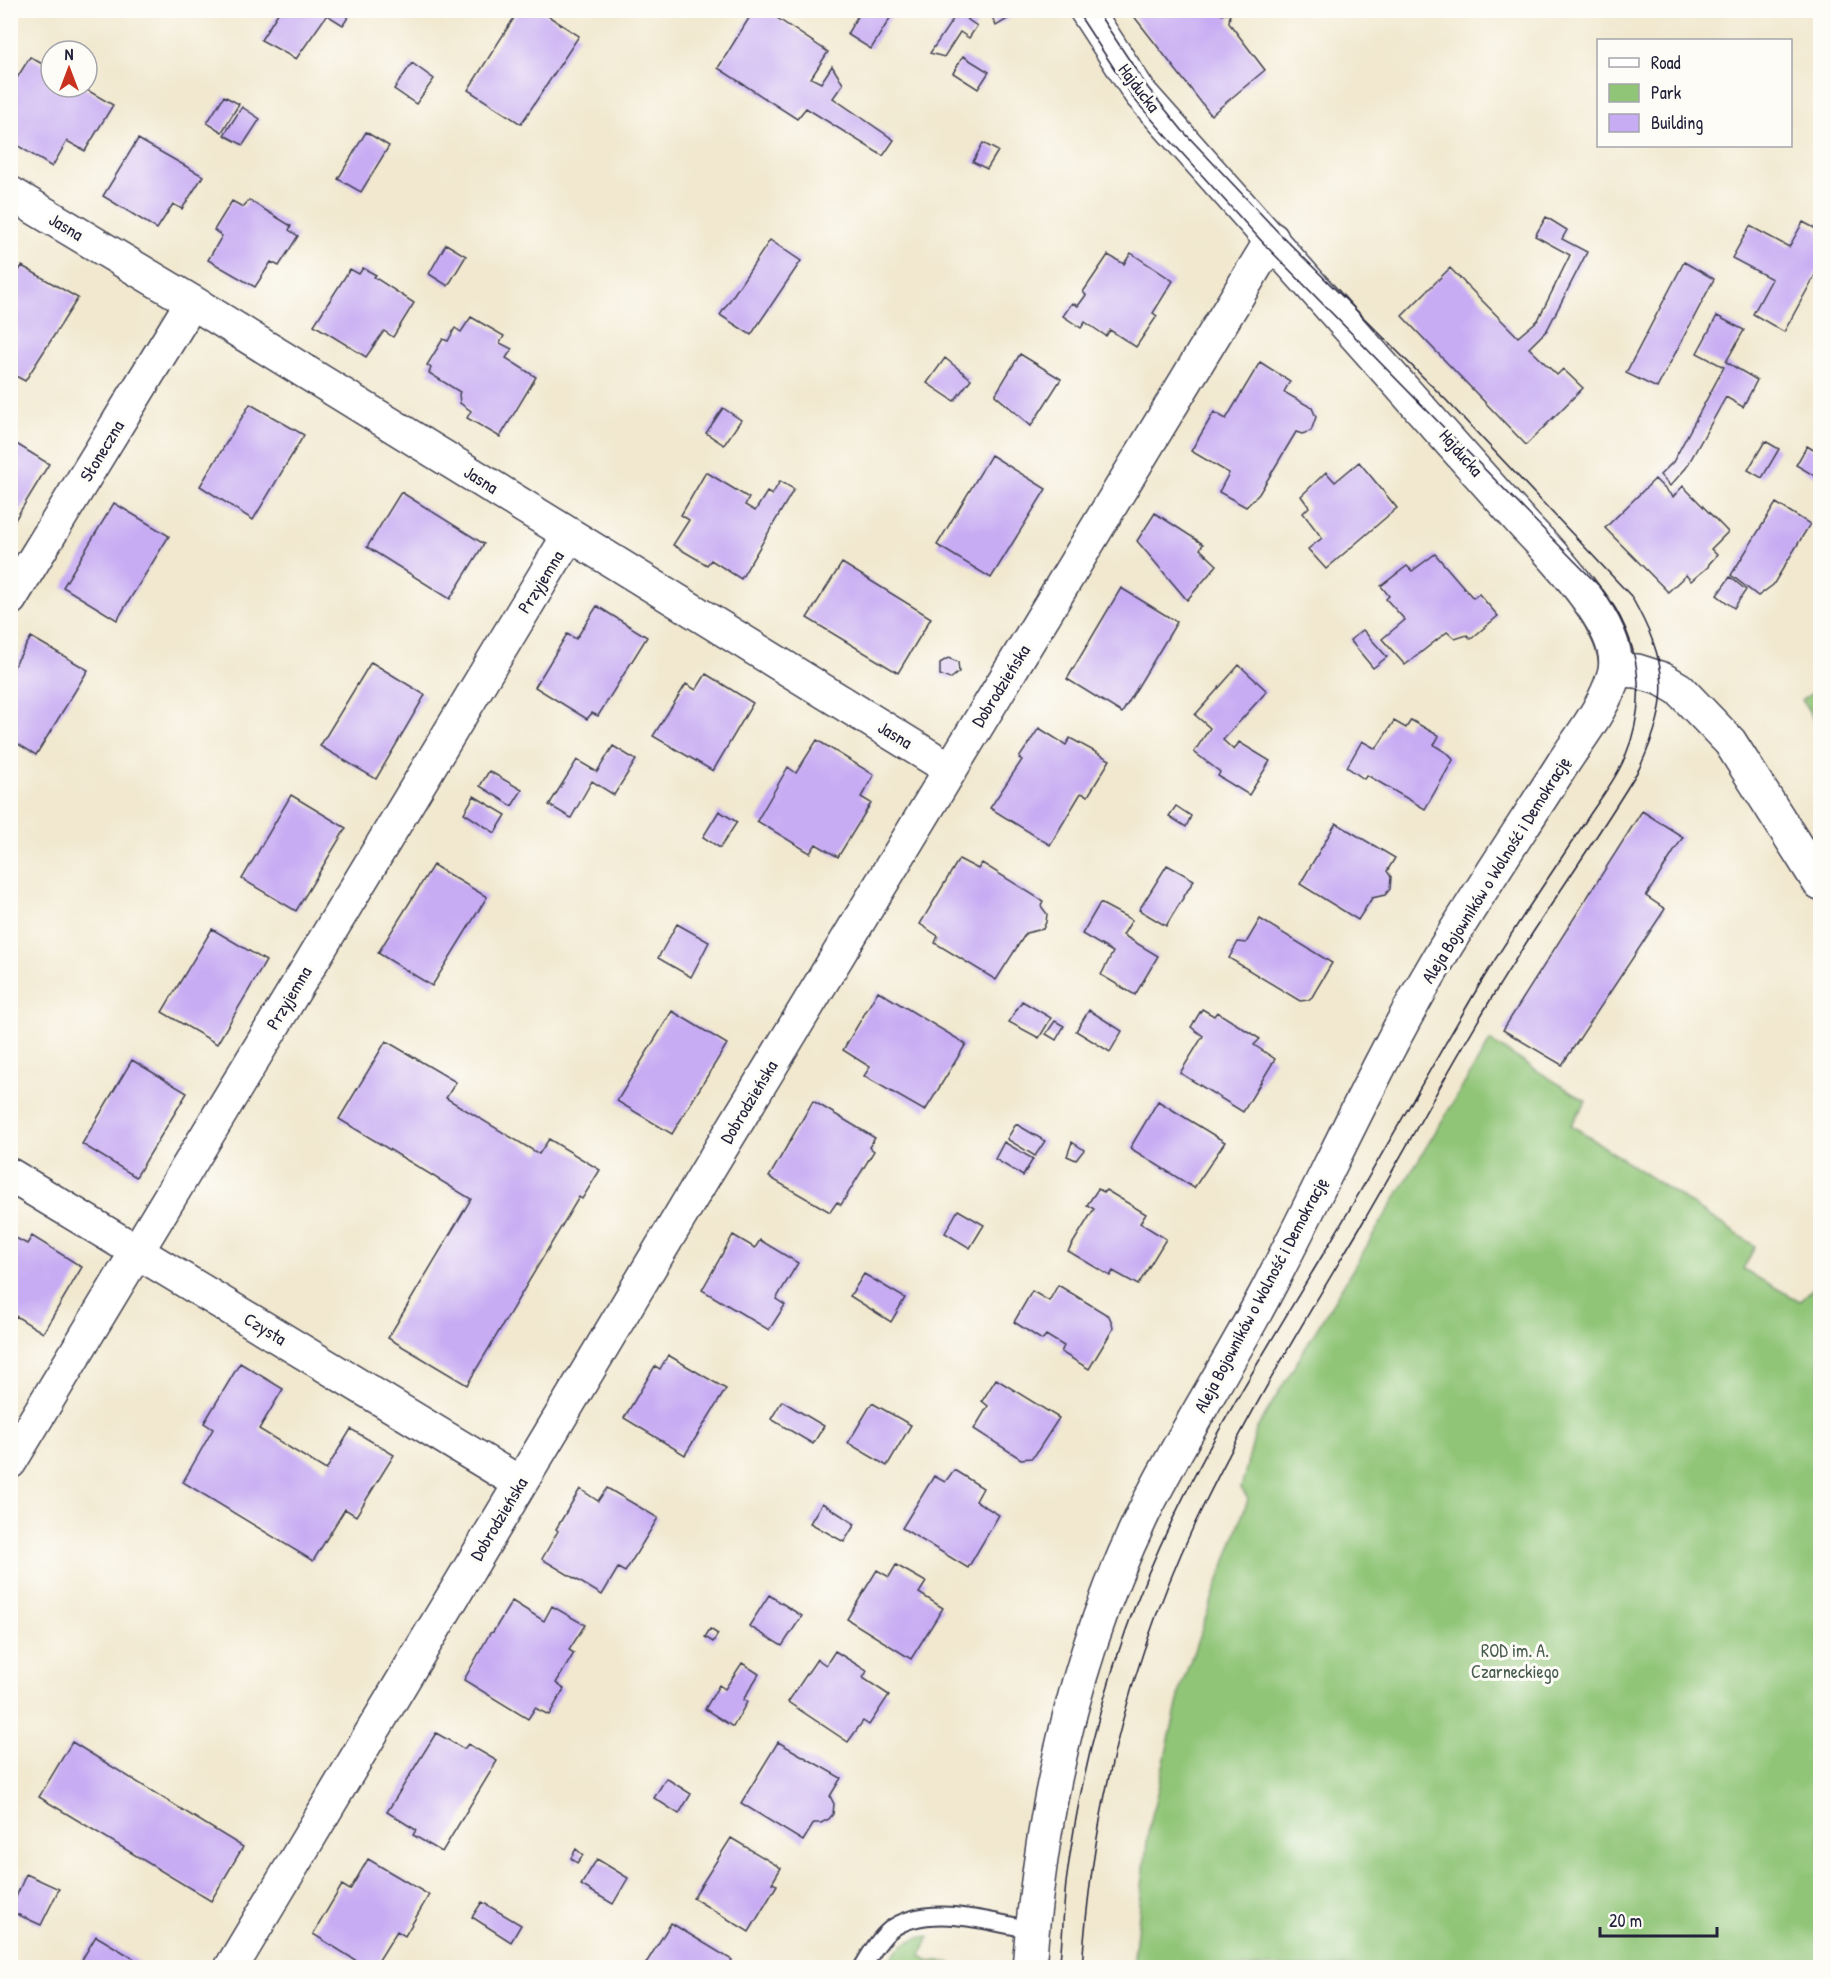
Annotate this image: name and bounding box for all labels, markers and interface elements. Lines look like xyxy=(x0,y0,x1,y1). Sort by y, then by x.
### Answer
north arrow xyxy=(39,39,99,99)
legend xyxy=(1597,39,1792,147)
text: N xyxy=(65,43,74,65)
text: Road xyxy=(1651,50,1681,75)
street label: Hajducka xyxy=(1113,58,1166,117)
text: Park xyxy=(1651,80,1682,105)
text: Building xyxy=(1651,110,1703,135)
street label: Jasna xyxy=(44,207,88,247)
street label: Słoneczna xyxy=(73,415,130,486)
street label: Hajducka xyxy=(1434,424,1489,482)
street label: Jasna xyxy=(459,459,503,500)
street label: Przyjemna xyxy=(511,546,570,618)
street label: Dobrodzieńska xyxy=(965,640,1036,732)
street label: Jasna xyxy=(873,715,917,755)
street label: Aleja Bojowników o Wolność i Demokrację xyxy=(1415,752,1576,988)
street label: Przyjemna xyxy=(260,961,317,1034)
street label: Dobrodzieńska xyxy=(714,1055,783,1148)
street label: Aleja Bojowników o Wolność i Demokrację xyxy=(1188,1173,1333,1417)
street label: Czysta xyxy=(239,1306,291,1351)
street label: Dobrodzieńska xyxy=(464,1472,533,1565)
park label: ROD im. A. Czarneckiego xyxy=(1471,1638,1559,1684)
scale bar xyxy=(1600,1900,1717,1938)
text: 20 m xyxy=(1609,1908,1642,1933)

